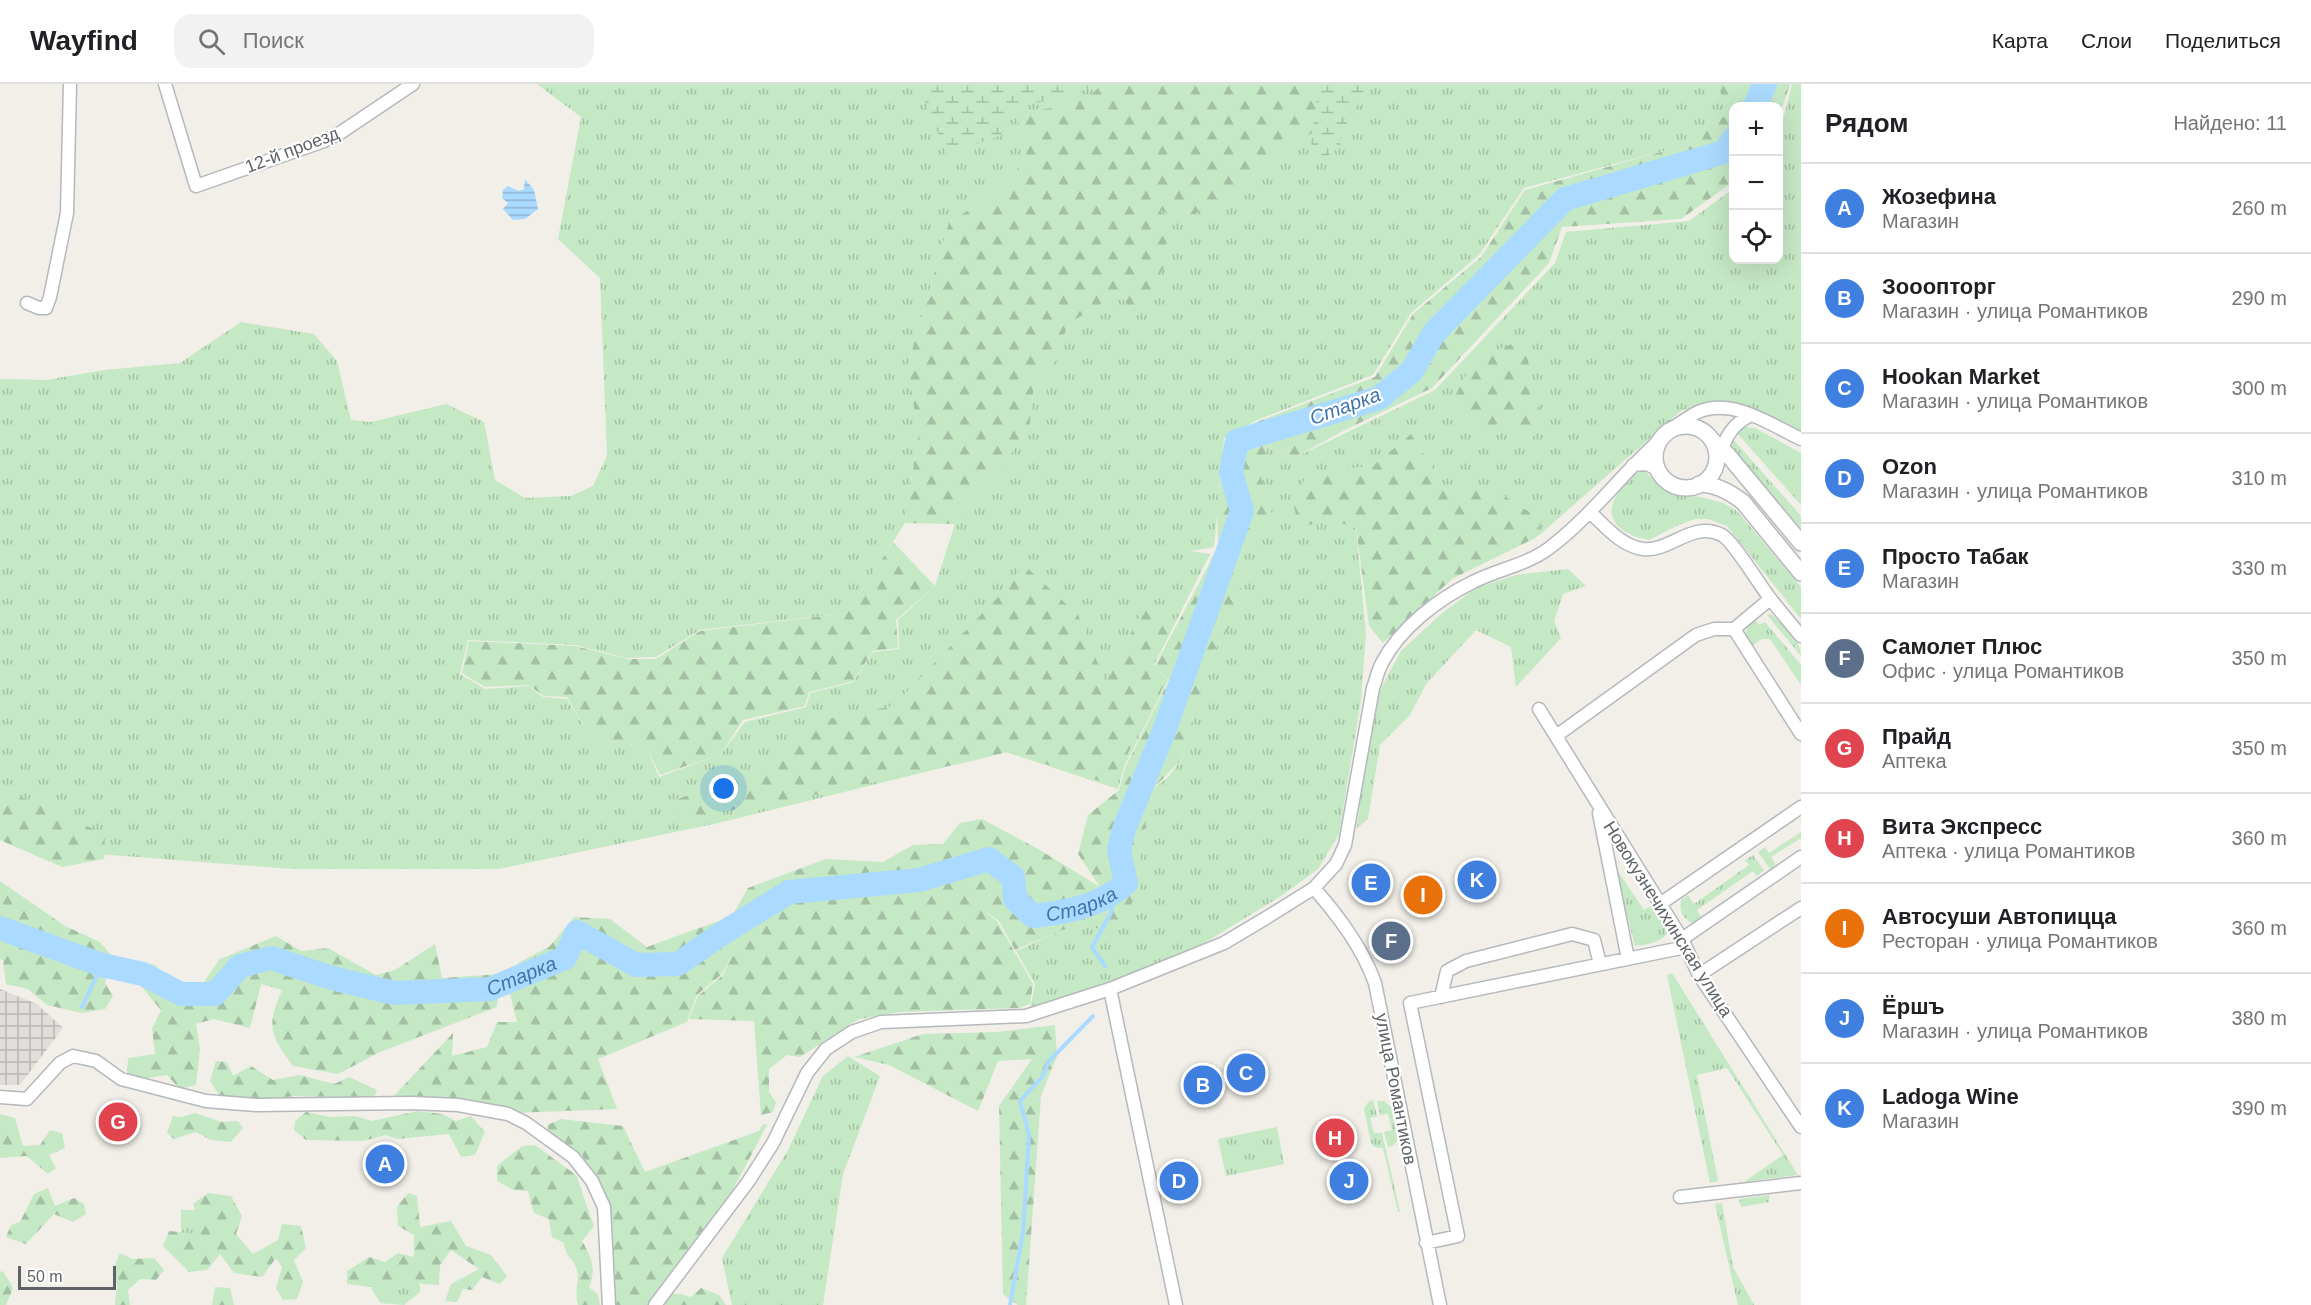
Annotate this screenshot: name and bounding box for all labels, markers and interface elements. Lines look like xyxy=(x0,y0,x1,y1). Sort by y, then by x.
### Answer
search box xyxy=(174,14,594,68)
text: Wayfind xyxy=(30,25,138,56)
icon: search xyxy=(195,25,228,58)
text: Поиск xyxy=(243,28,304,53)
text: Карта xyxy=(1992,29,2048,52)
text: Слои xyxy=(2081,29,2132,52)
text: Поделиться xyxy=(2165,29,2281,52)
map controls xyxy=(1729,102,1783,264)
button: + xyxy=(1729,102,1783,156)
text: Рядом xyxy=(1825,108,1908,138)
text: Найдено: 11 xyxy=(2173,112,2287,134)
street label: 12-й проезд xyxy=(242,123,342,177)
button: − xyxy=(1729,156,1783,210)
text: Жозефина xyxy=(1882,184,1996,209)
text: A xyxy=(1837,197,1852,219)
text: 260 m xyxy=(2231,197,2287,219)
button: locate xyxy=(1729,210,1783,264)
text: Магазин xyxy=(1882,210,1959,232)
text: Зооопторг xyxy=(1882,274,1996,299)
text: B xyxy=(1837,287,1852,309)
text: 290 m xyxy=(2231,287,2287,309)
text: Магазин · улица Романтиков xyxy=(1882,300,2148,322)
text: Hookan Market xyxy=(1882,364,2040,389)
text: C xyxy=(1837,377,1852,399)
text: 300 m xyxy=(2231,377,2287,399)
water label: Старка xyxy=(1307,383,1383,429)
text: Магазин · улица Романтиков xyxy=(1882,390,2148,412)
text: Ozon xyxy=(1882,454,1937,479)
text: D xyxy=(1837,467,1852,489)
text: 310 m xyxy=(2231,467,2287,489)
text: Магазин · улица Романтиков xyxy=(1882,480,2148,502)
text: Просто Табак xyxy=(1882,544,2029,569)
text: E xyxy=(1838,557,1851,579)
text: 330 m xyxy=(2231,557,2287,579)
text: Магазин xyxy=(1882,570,1959,592)
text: Самолет Плюс xyxy=(1882,634,2042,659)
text: F xyxy=(1838,647,1851,669)
text: 350 m xyxy=(2231,647,2287,669)
text: Офис · улица Романтиков xyxy=(1882,660,2124,682)
text: Прайд xyxy=(1882,724,1951,749)
text: G xyxy=(1837,737,1852,759)
text: 350 m xyxy=(2231,737,2287,759)
text: Аптека xyxy=(1882,750,1947,772)
your location xyxy=(709,774,738,803)
text: Вита Экспресс xyxy=(1882,814,2042,839)
street label: Новокузнечихинская улица xyxy=(1599,817,1737,1021)
text: H xyxy=(1837,827,1852,849)
text: 360 m xyxy=(2231,827,2287,849)
text: Аптека · улица Романтиков xyxy=(1882,840,2135,862)
pin: K xyxy=(1458,858,1496,902)
pin: E xyxy=(1352,860,1390,906)
pin: I xyxy=(1404,872,1442,918)
water label: Старка xyxy=(1044,882,1121,925)
text: Автосуши Автопицца xyxy=(1882,904,2117,929)
text: I xyxy=(1842,917,1847,939)
text: 360 m xyxy=(2231,917,2287,939)
pin: F xyxy=(1372,918,1410,964)
text: Ресторан · улица Романтиков xyxy=(1882,930,2158,952)
water label: Старка xyxy=(483,952,560,1000)
text: Ёршъ xyxy=(1882,994,1945,1019)
text: J xyxy=(1839,1007,1850,1029)
text: 380 m xyxy=(2231,1007,2287,1029)
street label: улица Романтиков xyxy=(1371,1012,1421,1166)
text: Магазин · улица Романтиков xyxy=(1882,1020,2148,1042)
pin: C xyxy=(1226,1050,1266,1096)
pin: B xyxy=(1184,1062,1222,1108)
text: Ladoga Wine xyxy=(1882,1084,2019,1109)
text: K xyxy=(1837,1097,1852,1119)
text: 390 m xyxy=(2231,1097,2287,1119)
pin: G xyxy=(98,1100,138,1144)
text: Магазин xyxy=(1882,1110,1959,1132)
pin: H xyxy=(1316,1116,1354,1160)
pin: A xyxy=(366,1142,404,1186)
pin: D xyxy=(1160,1158,1198,1204)
pin: J xyxy=(1330,1158,1368,1204)
scale bar xyxy=(18,1263,116,1290)
text: 50 m xyxy=(27,1268,63,1285)

